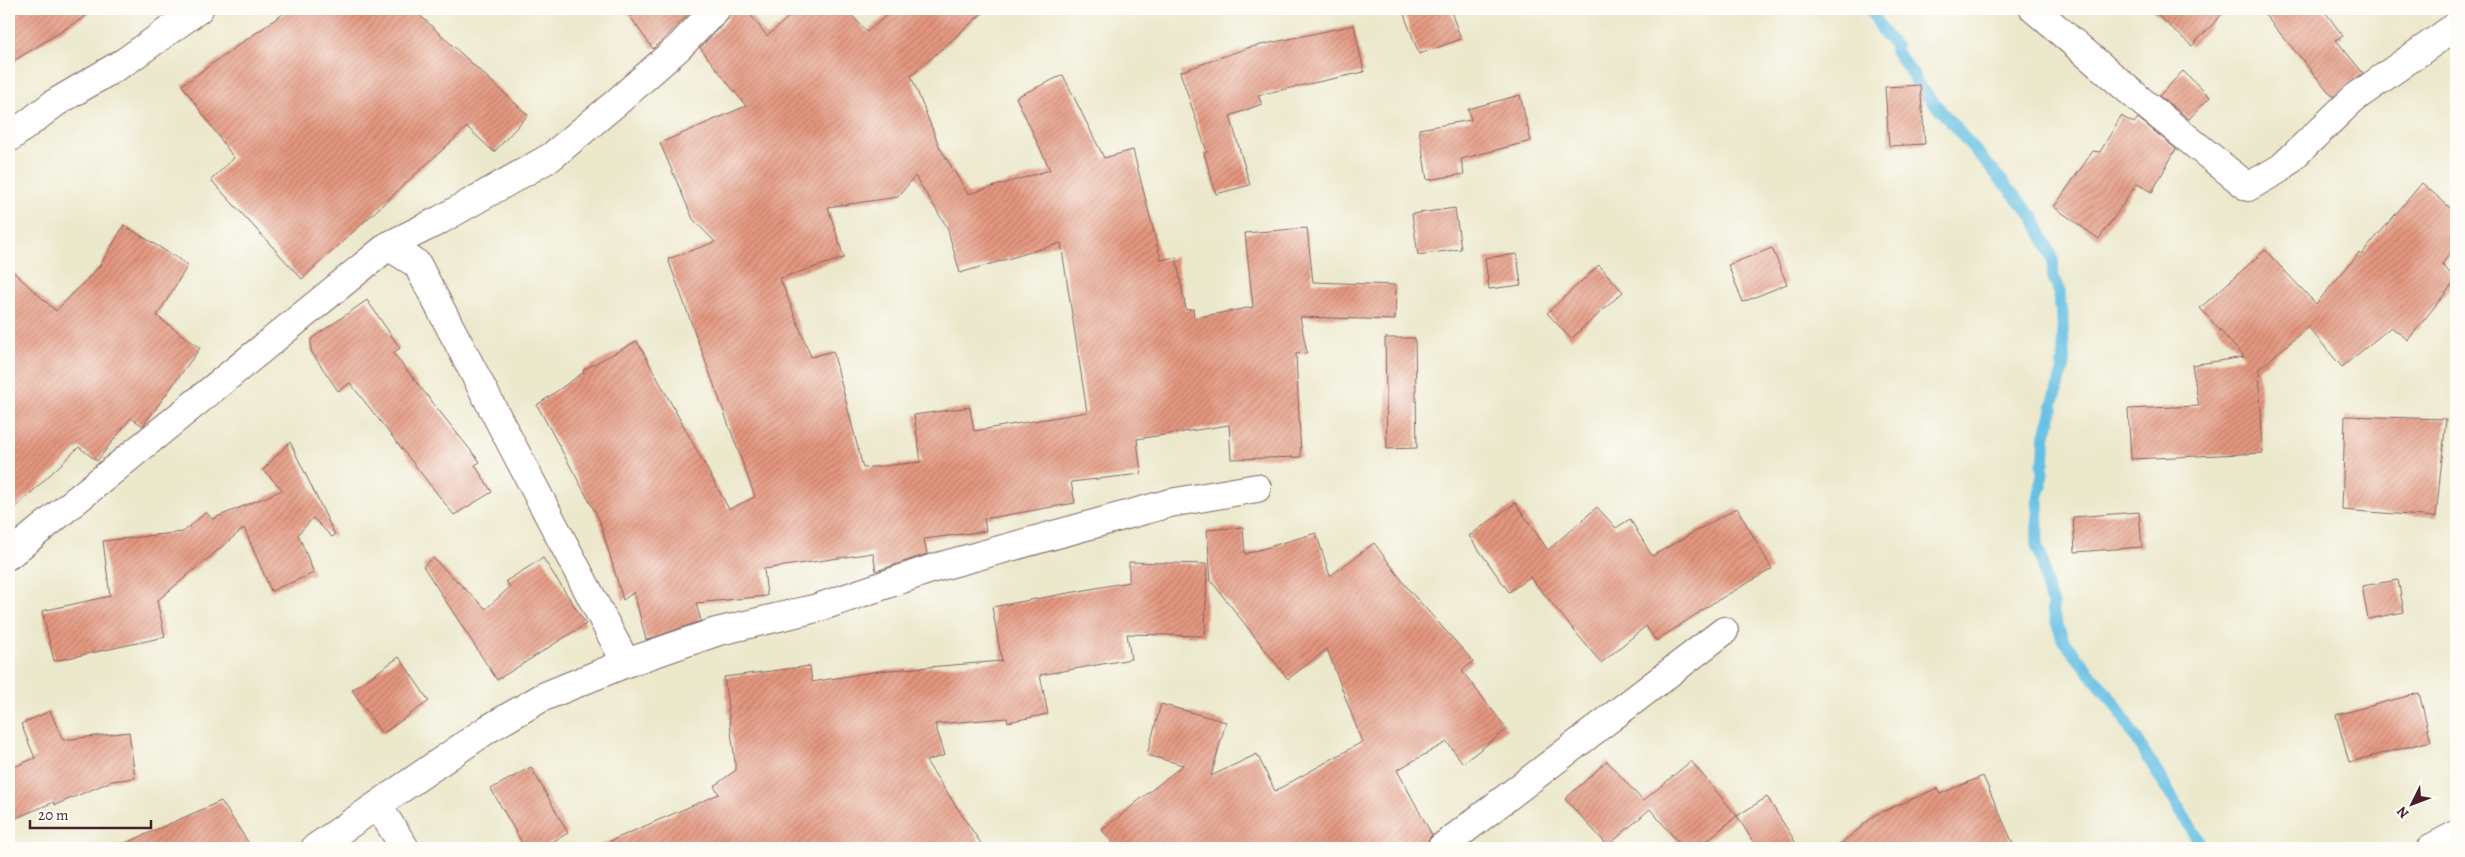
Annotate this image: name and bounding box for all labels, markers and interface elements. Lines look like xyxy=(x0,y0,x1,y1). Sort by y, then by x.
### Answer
north arrow xyxy=(2388,780,2438,830)
scale bar xyxy=(30,797,151,829)
text: N xyxy=(2392,802,2413,823)
text: 20 m xyxy=(38,805,69,825)

